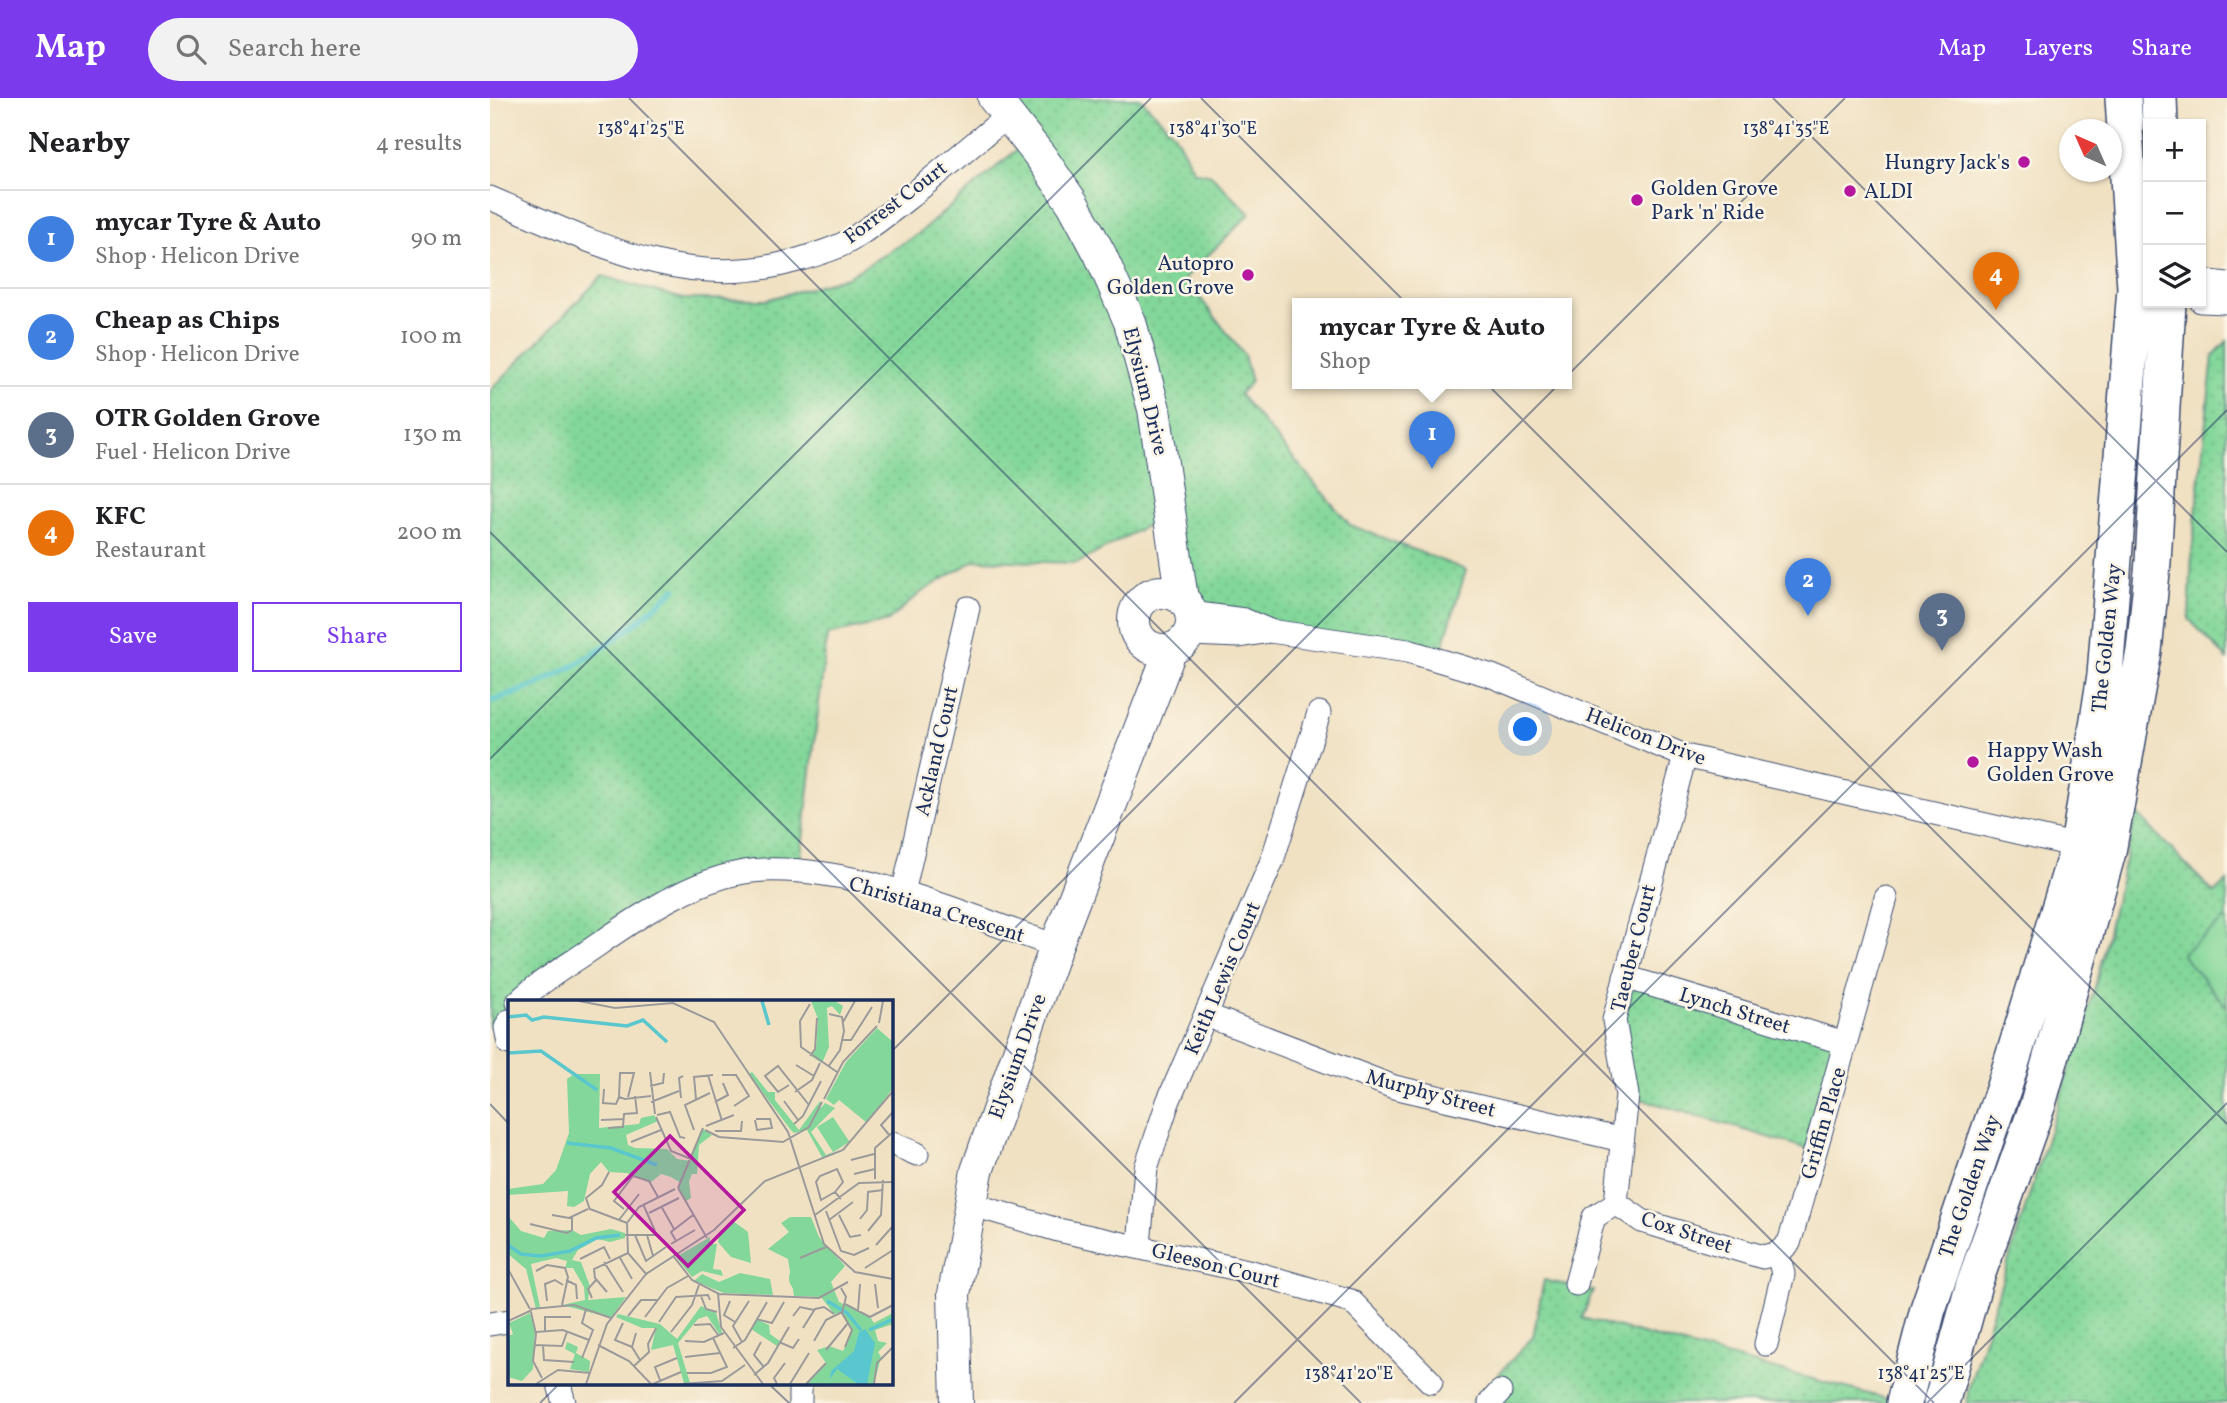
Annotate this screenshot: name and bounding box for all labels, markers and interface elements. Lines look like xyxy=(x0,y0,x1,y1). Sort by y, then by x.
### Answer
search box xyxy=(148,18,638,81)
text: Map xyxy=(35,26,106,72)
icon: search xyxy=(172,30,210,68)
text: Search here xyxy=(228,31,361,67)
text: Map xyxy=(1938,32,1986,66)
text: Layers xyxy=(2024,32,2093,66)
text: Share xyxy=(2131,32,2192,66)
text: 138°41'25"E xyxy=(597,117,685,142)
text: 138°41'30"E xyxy=(1169,117,1257,142)
text: 138°41'35"E xyxy=(1743,117,1830,142)
north arrow xyxy=(2059,119,2122,182)
map controls xyxy=(2143,119,2206,308)
button: + xyxy=(2143,119,2206,182)
text: Nearby xyxy=(28,123,130,165)
text: 4 results xyxy=(376,128,462,160)
place label: Hungry Jack's xyxy=(1885,149,2010,178)
marker: Hungry Jack's xyxy=(2016,154,2032,170)
street label: Forrest Court xyxy=(838,155,954,252)
place label: Golden Grove Park 'n' Ride xyxy=(1651,175,1778,228)
place label: ALDI xyxy=(1864,178,1913,207)
button: − xyxy=(2143,182,2206,245)
marker: ALDI xyxy=(1842,183,1858,199)
marker: Golden Grove Park 'n' Ride xyxy=(1629,192,1645,208)
text: mycar Tyre & Auto xyxy=(95,205,321,241)
text: 1 xyxy=(46,223,56,255)
text: 90 m xyxy=(411,223,462,255)
text: Shop · Helicon Drive xyxy=(95,241,300,273)
button: layers xyxy=(2143,245,2206,308)
place label: Autopro Golden Grove xyxy=(1107,250,1234,303)
pin: 4 xyxy=(1973,252,2019,310)
marker: Autopro Golden Grove xyxy=(1240,267,1256,283)
popup xyxy=(1292,298,1572,389)
text: Cheap as Chips xyxy=(95,303,280,339)
text: mycar Tyre & Auto xyxy=(1319,310,1545,346)
text: 2 xyxy=(45,321,57,353)
text: 100 m xyxy=(400,321,462,353)
street label: Elysium Drive xyxy=(1115,324,1175,459)
text: Shop · Helicon Drive xyxy=(95,339,300,371)
text: Shop xyxy=(1319,346,1371,378)
text: OTR Golden Grove xyxy=(95,401,320,437)
pin: 1 xyxy=(1409,411,1455,469)
text: 3 xyxy=(45,419,57,451)
text: 130 m xyxy=(403,419,462,451)
text: Fuel · Helicon Drive xyxy=(95,437,291,469)
text: KFC xyxy=(95,499,146,535)
text: 4 xyxy=(44,517,58,549)
text: 200 m xyxy=(397,517,462,549)
text: Restaurant xyxy=(95,535,206,567)
pin: 2 xyxy=(1785,558,1831,616)
street label: The Golden Way xyxy=(2085,562,2130,714)
pin: 3 xyxy=(1919,593,1965,651)
button: Save xyxy=(28,602,238,672)
button: Share xyxy=(252,602,462,672)
street label: Ackland Court xyxy=(908,683,967,819)
street label: Helicon Drive xyxy=(1581,701,1710,774)
your location xyxy=(1508,712,1542,746)
place label: Happy Wash Golden Grove xyxy=(1987,737,2114,790)
marker: Happy Wash Golden Grove xyxy=(1965,754,1981,770)
street label: Christiana Crescent xyxy=(845,870,1028,951)
street label: Taeuber Court xyxy=(1605,881,1664,1015)
street label: Keith Lewis Court xyxy=(1178,897,1269,1060)
street label: Lynch Street xyxy=(1675,981,1794,1042)
street label: Elysium Drive xyxy=(982,990,1055,1123)
inset map xyxy=(508,1000,892,1386)
street label: Murphy Street xyxy=(1363,1063,1499,1126)
street label: Griffin Place xyxy=(1795,1064,1854,1183)
street label: The Golden Way xyxy=(1932,1110,2009,1262)
street label: Cox Street xyxy=(1637,1205,1736,1262)
street label: Gleeson Court xyxy=(1148,1236,1283,1296)
text: 138°41'20"E xyxy=(1305,1362,1394,1387)
text: 138°41'25"E xyxy=(1877,1362,1965,1387)

